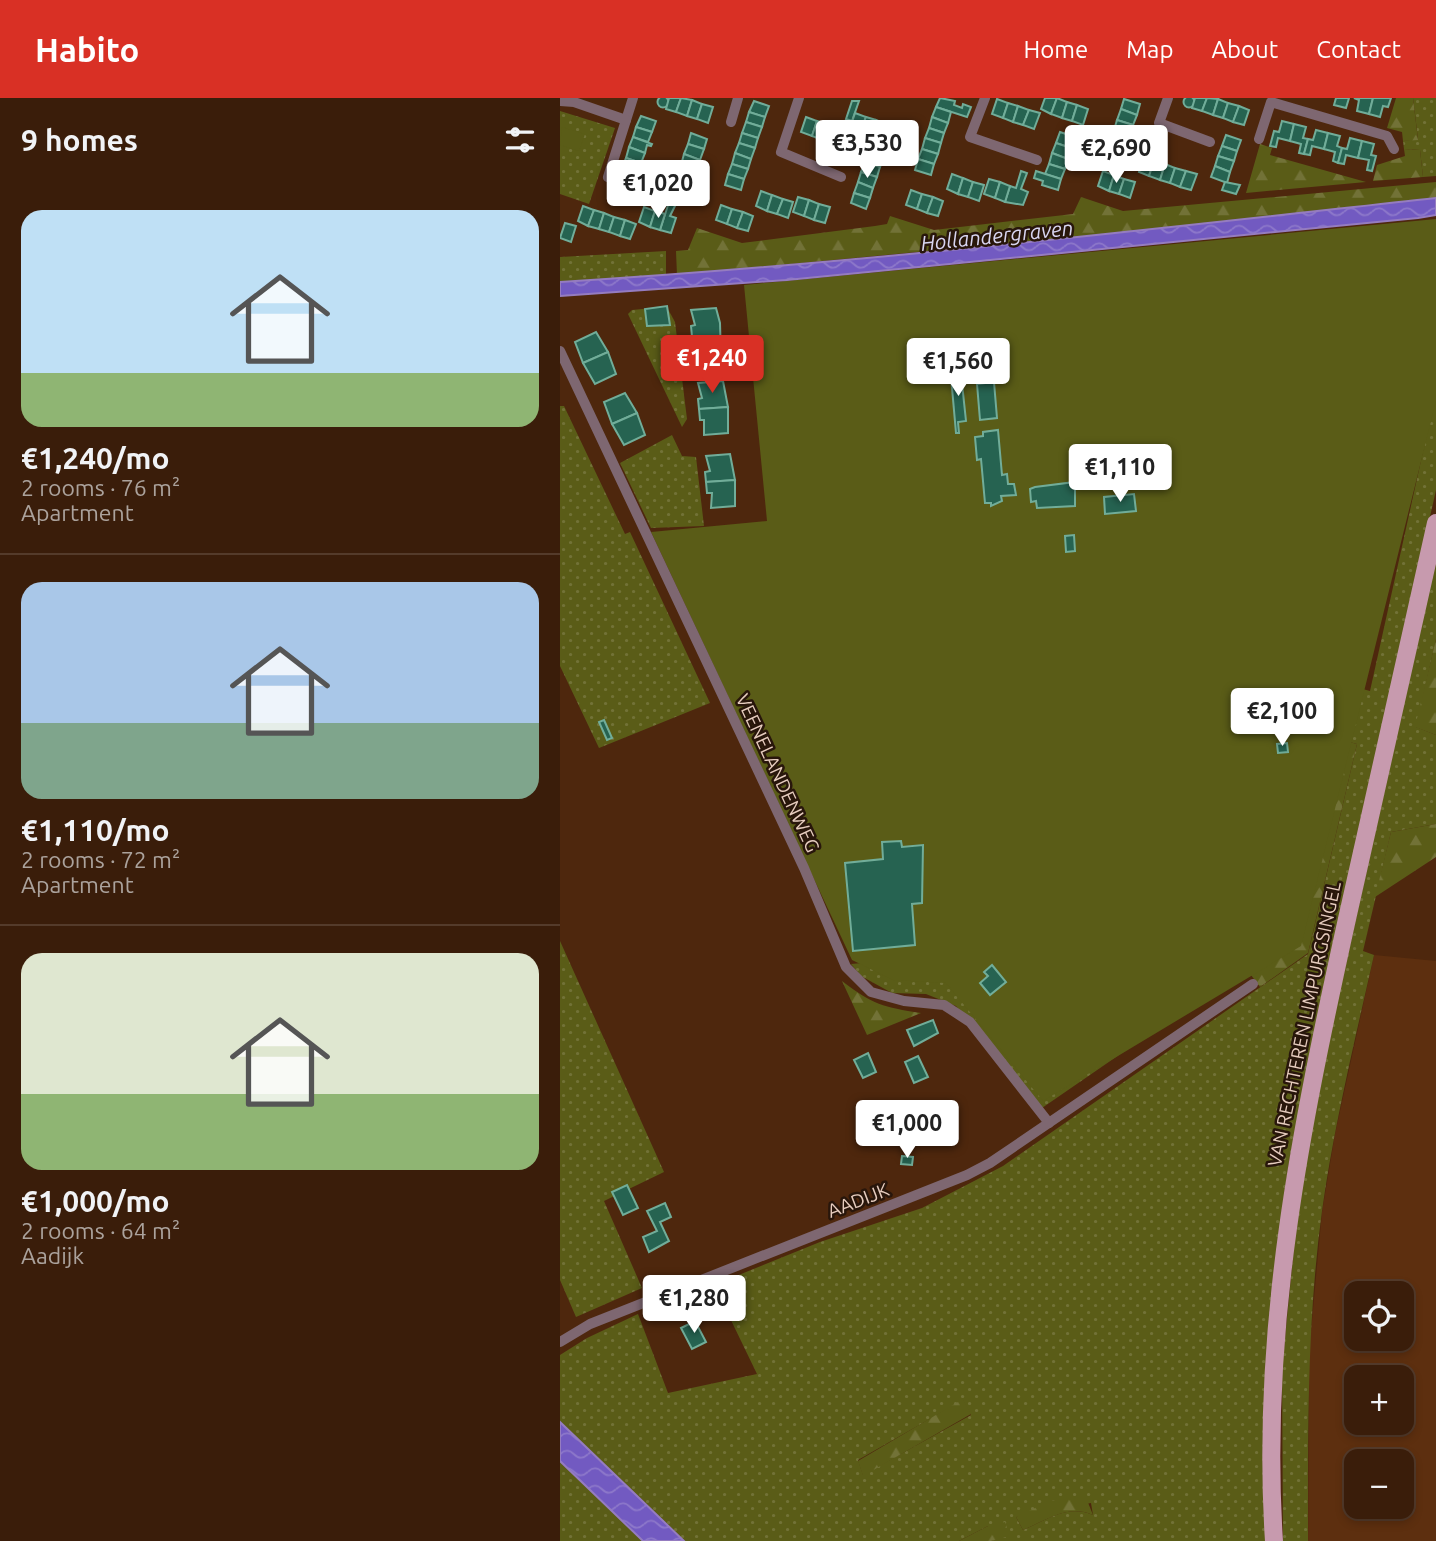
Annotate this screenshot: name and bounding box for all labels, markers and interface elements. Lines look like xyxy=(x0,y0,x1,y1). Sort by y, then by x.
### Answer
text: Habito xyxy=(35,31,139,68)
text: Home xyxy=(1023,36,1088,63)
text: Map xyxy=(1126,36,1173,63)
text: About xyxy=(1211,36,1278,63)
text: Contact xyxy=(1316,36,1401,63)
pin: €3,530 xyxy=(810,120,924,180)
icon: filters xyxy=(501,121,539,159)
text: 9 homes xyxy=(21,123,138,157)
pin: €2,690 xyxy=(1059,126,1173,185)
text: €3,530 xyxy=(832,130,902,155)
text: €2,690 xyxy=(1081,135,1151,160)
pin: €1,020 xyxy=(601,160,715,220)
text: €1,020 xyxy=(623,170,693,195)
water label: Hollandergraven xyxy=(919,215,1074,255)
icon: home xyxy=(217,256,343,382)
pin: €1,240 xyxy=(655,336,769,395)
pin: €1,560 xyxy=(901,338,1015,398)
text: €1,240 xyxy=(677,345,747,370)
text: €1,560 xyxy=(923,348,993,373)
text: €1,240/mo xyxy=(21,441,170,475)
pin: €1,110 xyxy=(1063,444,1177,504)
text: €1,110 xyxy=(1085,454,1155,479)
text: 2 rooms · 76 m² xyxy=(21,475,180,500)
text: Apartment xyxy=(21,500,134,525)
icon: home xyxy=(217,628,343,754)
pin: €2,100 xyxy=(1225,688,1339,748)
street label: VEENELANDENWEG xyxy=(732,690,824,856)
text: €2,100 xyxy=(1247,698,1317,723)
text: €1,110/mo xyxy=(21,813,170,847)
text: 2 rooms · 72 m² xyxy=(21,847,180,872)
text: Apartment xyxy=(21,872,134,897)
street label: VAN RECHTEREN LIMPURGSINGEL xyxy=(1263,879,1345,1169)
icon: home xyxy=(217,999,343,1125)
pin: €1,000 xyxy=(850,1100,964,1160)
text: €1,000 xyxy=(872,1110,942,1135)
street label: AADIJK xyxy=(824,1178,892,1222)
text: €1,000/mo xyxy=(21,1184,170,1218)
text: 2 rooms · 64 m² xyxy=(21,1218,180,1243)
text: Aadijk xyxy=(21,1243,84,1268)
pin: €1,280 xyxy=(637,1276,751,1335)
map controls xyxy=(1344,1281,1414,1519)
button: locate xyxy=(1344,1281,1414,1351)
text: €1,280 xyxy=(659,1285,729,1310)
button: + xyxy=(1344,1365,1414,1435)
button: − xyxy=(1344,1449,1414,1519)

